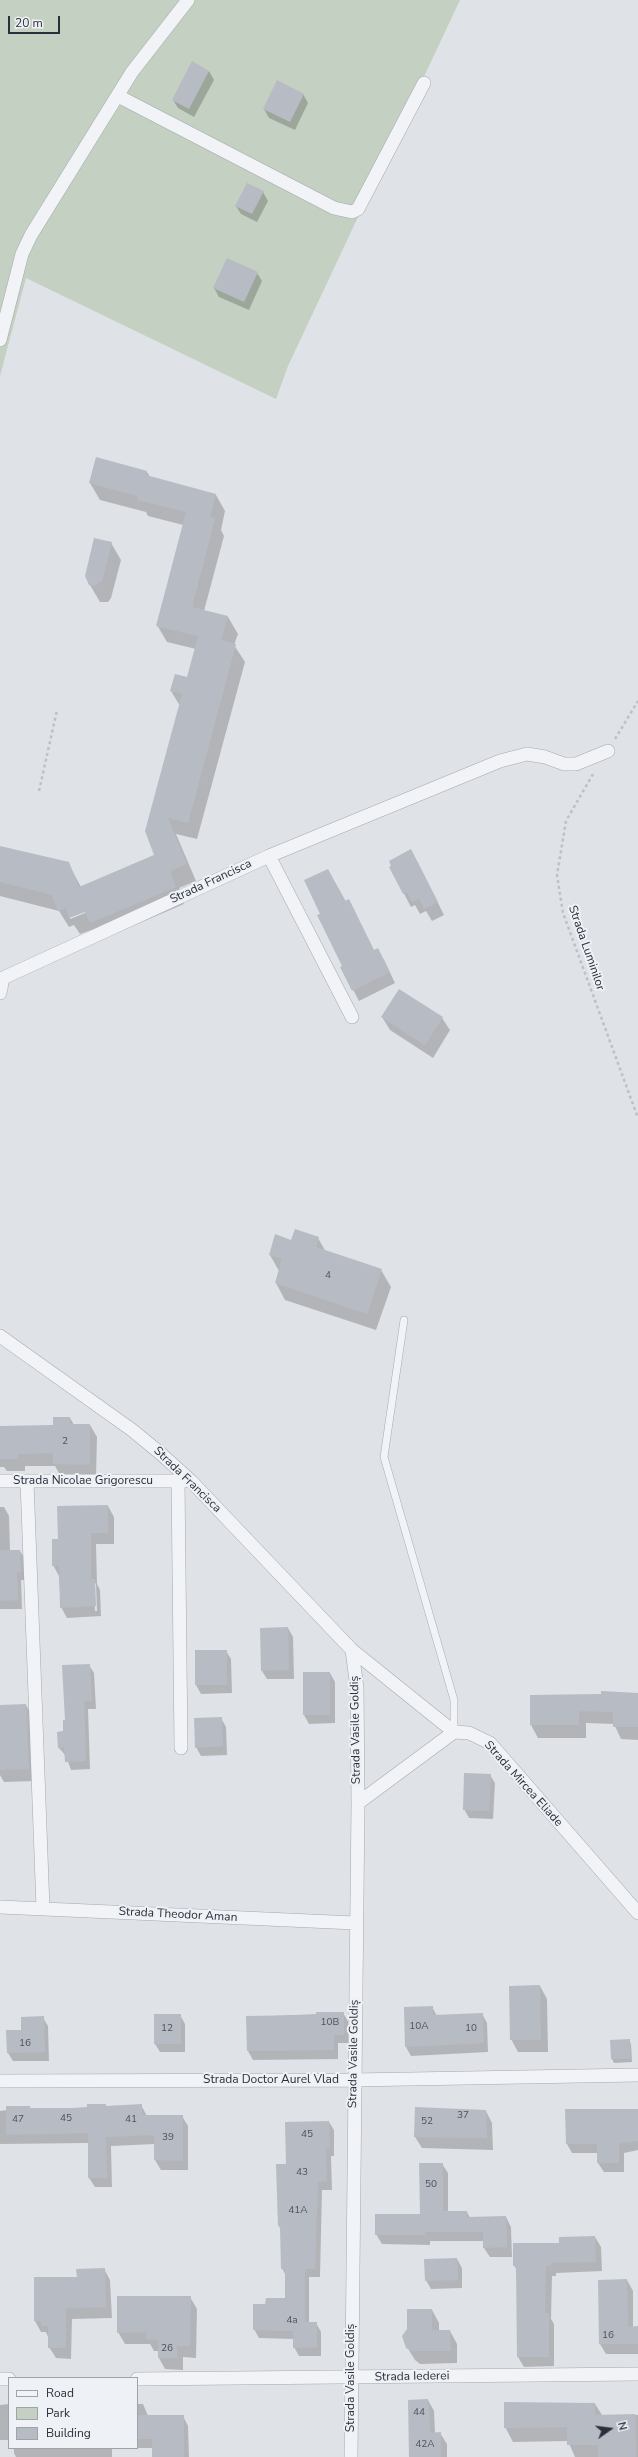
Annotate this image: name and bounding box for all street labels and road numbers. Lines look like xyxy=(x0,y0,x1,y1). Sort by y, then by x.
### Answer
street label: Strada Francisca xyxy=(168,857,254,907)
street label: Strada Luminilor xyxy=(565,904,607,992)
street label: Strada Francisca xyxy=(150,1444,224,1516)
street label: Strada Nicolae Grigorescu xyxy=(13,1474,153,1488)
street label: Strada Vasile Goldiș xyxy=(348,1676,364,1784)
street label: Strada Mircea Eliade xyxy=(481,1738,565,1830)
street label: Strada Theodor Aman xyxy=(118,1905,238,1925)
street label: Strada Vasile Goldiș xyxy=(346,2000,362,2108)
street label: Strada Doctor Aurel Vlad xyxy=(203,2073,339,2087)
street label: Strada Vasile Goldiș xyxy=(344,2324,358,2432)
street label: Strada Iederei xyxy=(374,2369,450,2385)

